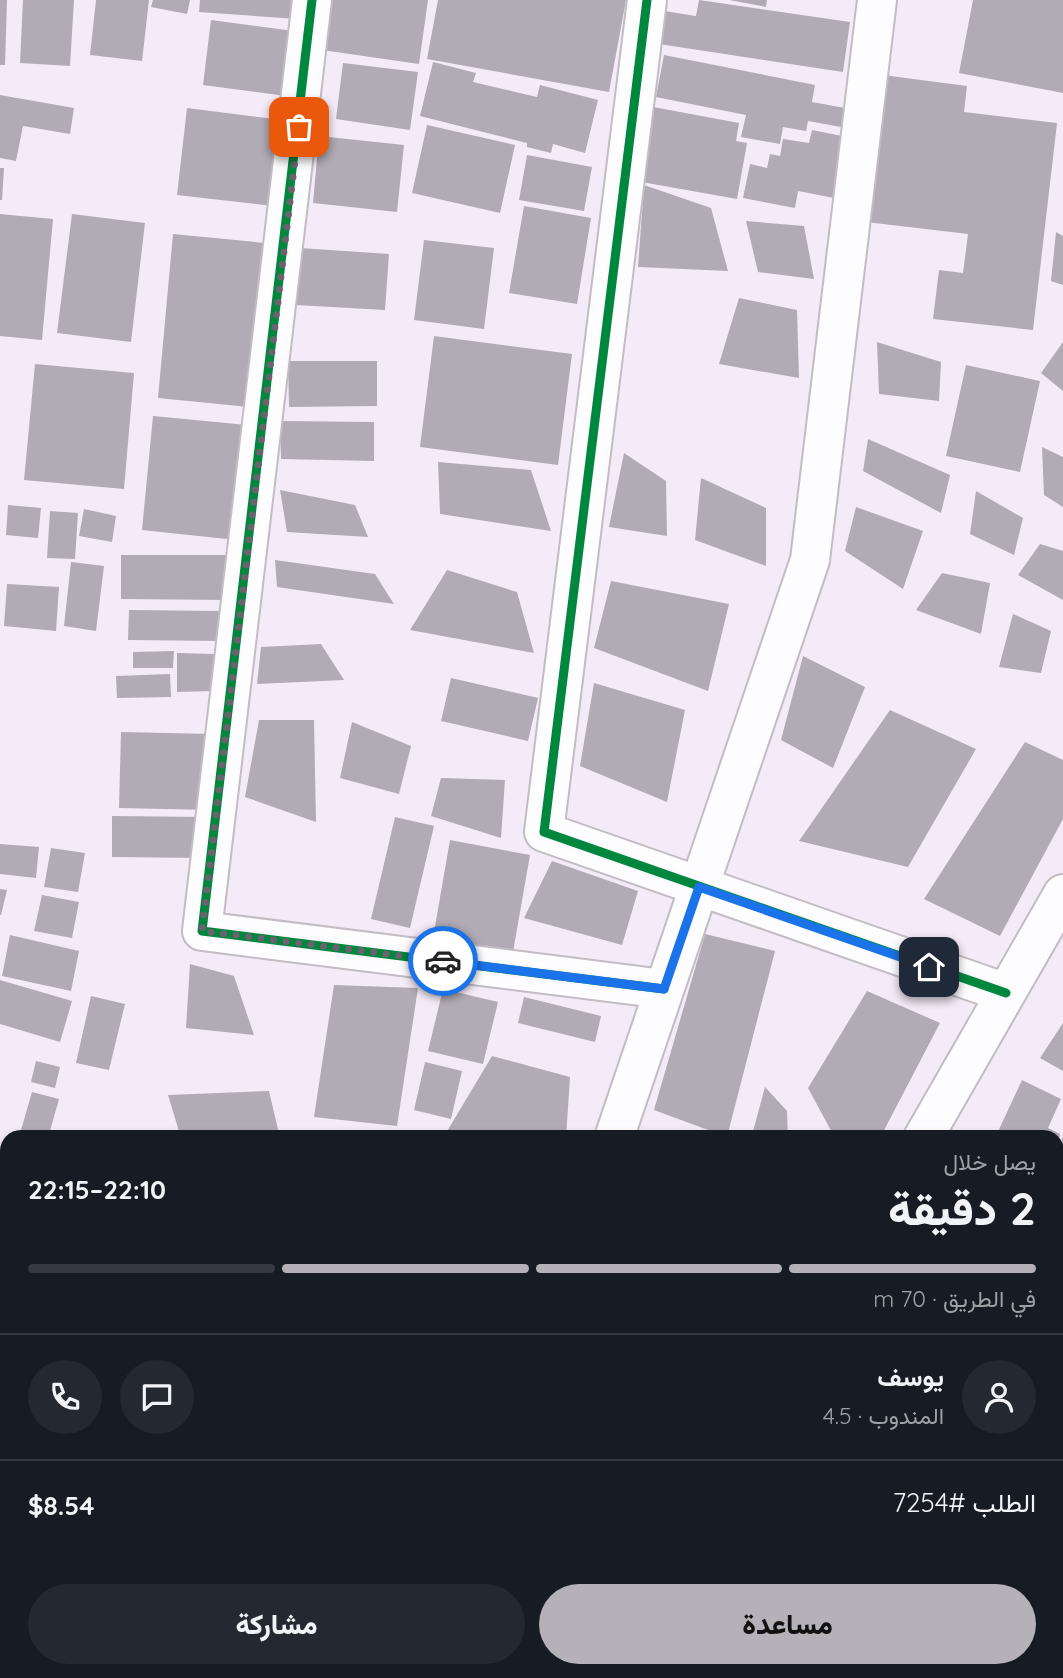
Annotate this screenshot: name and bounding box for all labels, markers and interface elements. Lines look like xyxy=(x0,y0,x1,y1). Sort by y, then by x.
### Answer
pin xyxy=(269,97,329,157)
icon: bag xyxy=(280,108,318,146)
courier xyxy=(408,926,478,996)
pin xyxy=(899,937,959,997)
icon: car xyxy=(424,942,462,980)
icon: home xyxy=(910,948,948,986)
text: يصل خلال xyxy=(943,1147,1036,1176)
text: 22:10–22:15 xyxy=(28,1173,166,1206)
text: 2 دقيقة xyxy=(888,1179,1036,1237)
text: في الطريق · 70 m xyxy=(873,1284,1036,1313)
button: phone xyxy=(28,1360,102,1434)
button: chat xyxy=(120,1360,194,1434)
text: يوسف xyxy=(877,1360,944,1393)
button: person xyxy=(962,1360,1036,1434)
text: المندوب · 4.5 xyxy=(823,1401,944,1430)
text: الطلب #7254 xyxy=(893,1486,1036,1519)
text: $8.54 xyxy=(28,1489,95,1522)
button: مشاركة xyxy=(28,1584,525,1664)
button: مساعدة xyxy=(539,1584,1036,1664)

